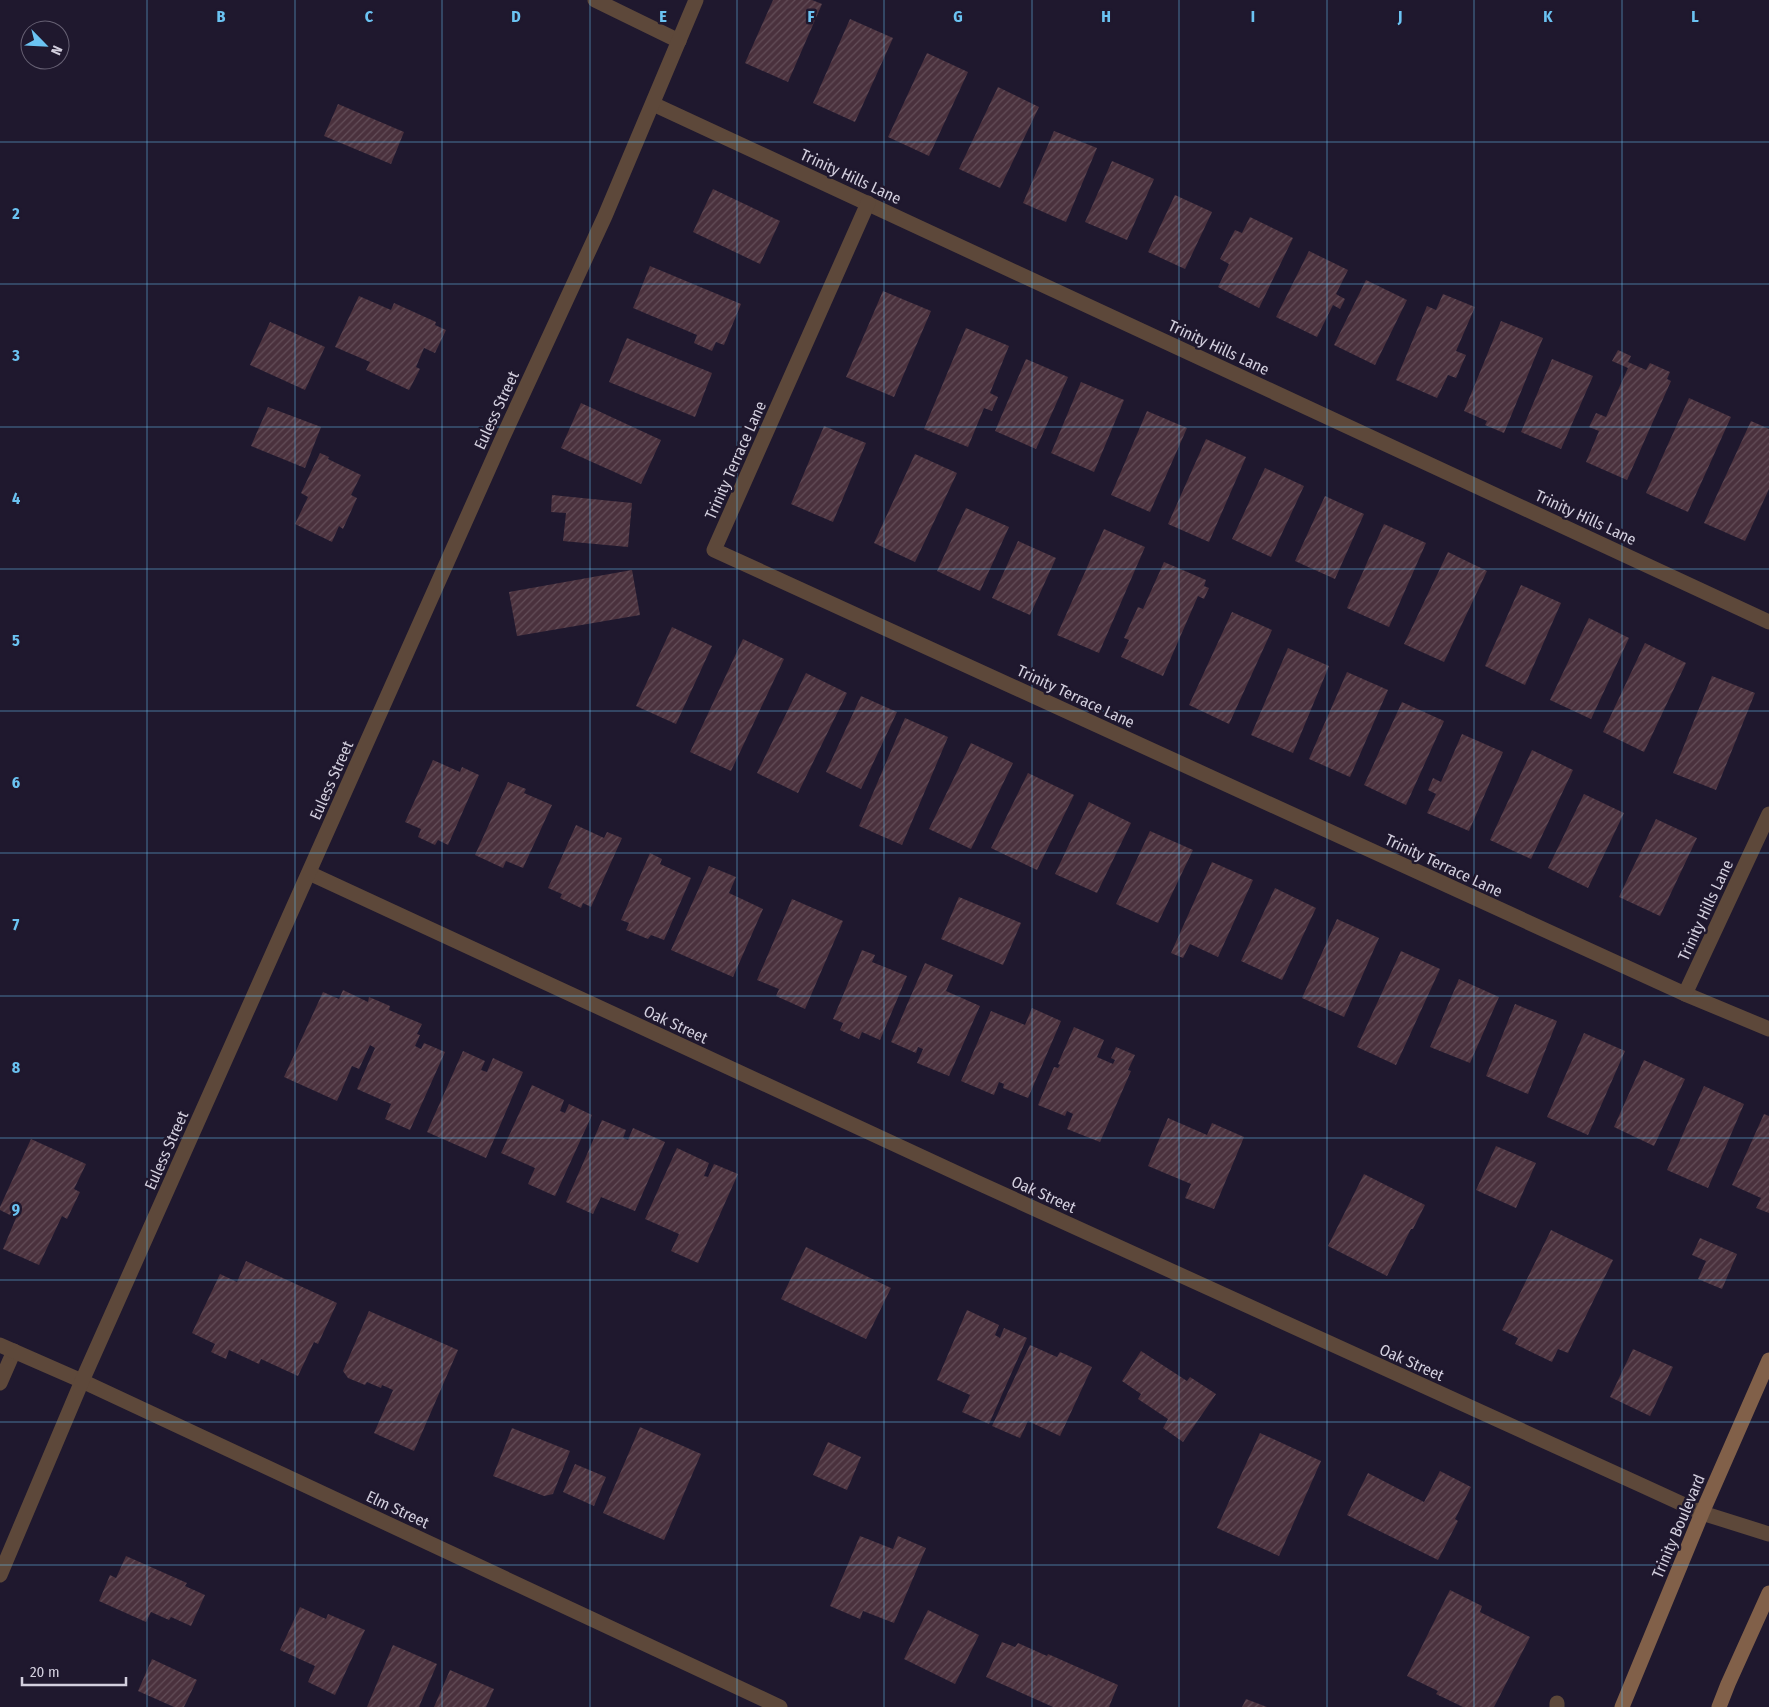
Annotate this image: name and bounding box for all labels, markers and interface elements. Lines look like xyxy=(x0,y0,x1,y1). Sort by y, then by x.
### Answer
text: B xyxy=(217,7,226,26)
text: C xyxy=(365,7,374,26)
text: D xyxy=(511,7,521,26)
text: E xyxy=(659,7,667,26)
text: F xyxy=(807,7,815,26)
text: G xyxy=(953,7,963,26)
text: H xyxy=(1101,7,1111,26)
text: I xyxy=(1251,7,1255,26)
text: J xyxy=(1397,7,1402,26)
text: K xyxy=(1543,7,1553,26)
text: L xyxy=(1691,7,1699,26)
north arrow xyxy=(20,20,70,70)
text: N xyxy=(47,43,66,57)
street label: Trinity Hills Lane xyxy=(797,145,904,208)
text: 2 xyxy=(11,204,20,223)
street label: Trinity Hills Lane xyxy=(1165,316,1272,379)
text: 3 xyxy=(11,346,20,365)
street label: Euless Street xyxy=(470,367,523,452)
street label: Trinity Terrace Lane xyxy=(701,398,770,522)
street label: Trinity Hills Lane xyxy=(1532,486,1639,549)
text: 4 xyxy=(12,489,20,508)
text: 5 xyxy=(12,631,20,650)
street label: Trinity Terrace Lane xyxy=(1014,661,1138,732)
street label: Euless Street xyxy=(306,737,358,823)
text: 6 xyxy=(12,773,20,792)
street label: Trinity Terrace Lane xyxy=(1382,830,1506,901)
street label: Trinity Hills Lane xyxy=(1674,857,1737,964)
text: 7 xyxy=(13,915,20,934)
street label: Oak Street xyxy=(641,1001,711,1048)
text: 8 xyxy=(12,1058,21,1077)
street label: Euless Street xyxy=(141,1107,193,1193)
street label: Oak Street xyxy=(1009,1172,1080,1217)
text: 9 xyxy=(12,1200,20,1219)
street label: Oak Street xyxy=(1377,1340,1448,1385)
street label: Trinity Boulevard xyxy=(1648,1471,1709,1581)
street label: Elm Street xyxy=(363,1487,433,1533)
scale bar xyxy=(22,1654,126,1686)
text: 20 m xyxy=(30,1663,60,1681)

